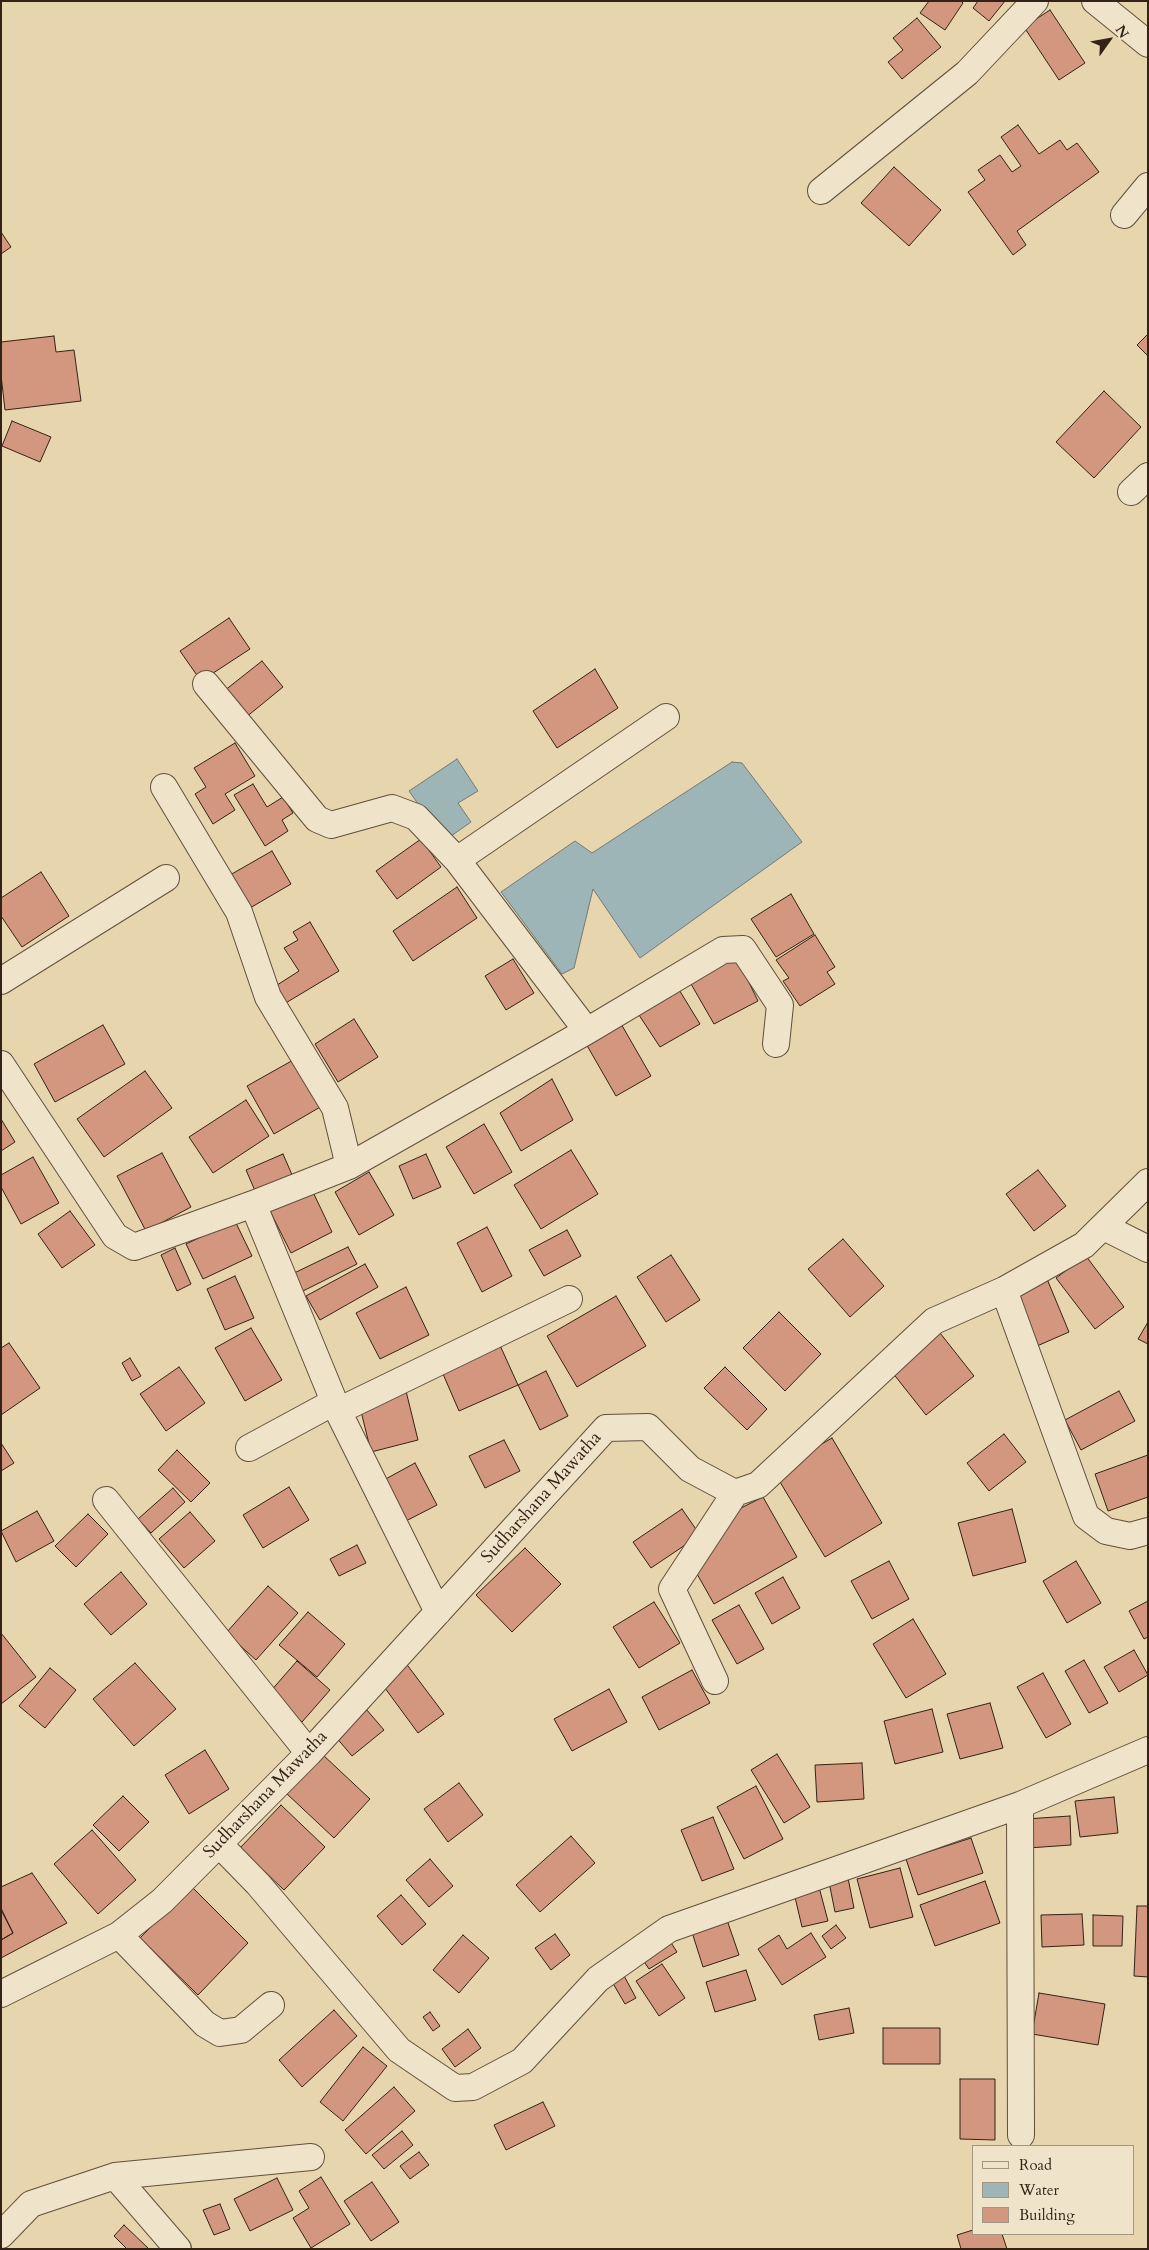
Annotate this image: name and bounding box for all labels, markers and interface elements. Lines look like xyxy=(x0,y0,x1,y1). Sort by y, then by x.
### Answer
north arrow xyxy=(1084,15,1134,65)
text: N xyxy=(1111,22,1133,42)
street label: Sudharshana Mawatha xyxy=(477,1428,607,1568)
street label: Sudharshana Mawatha xyxy=(199,1727,333,1863)
legend xyxy=(972,2145,1134,2235)
text: Road xyxy=(1019,2155,1052,2175)
text: Water xyxy=(1019,2180,1059,2200)
text: Building xyxy=(1019,2205,1075,2225)

